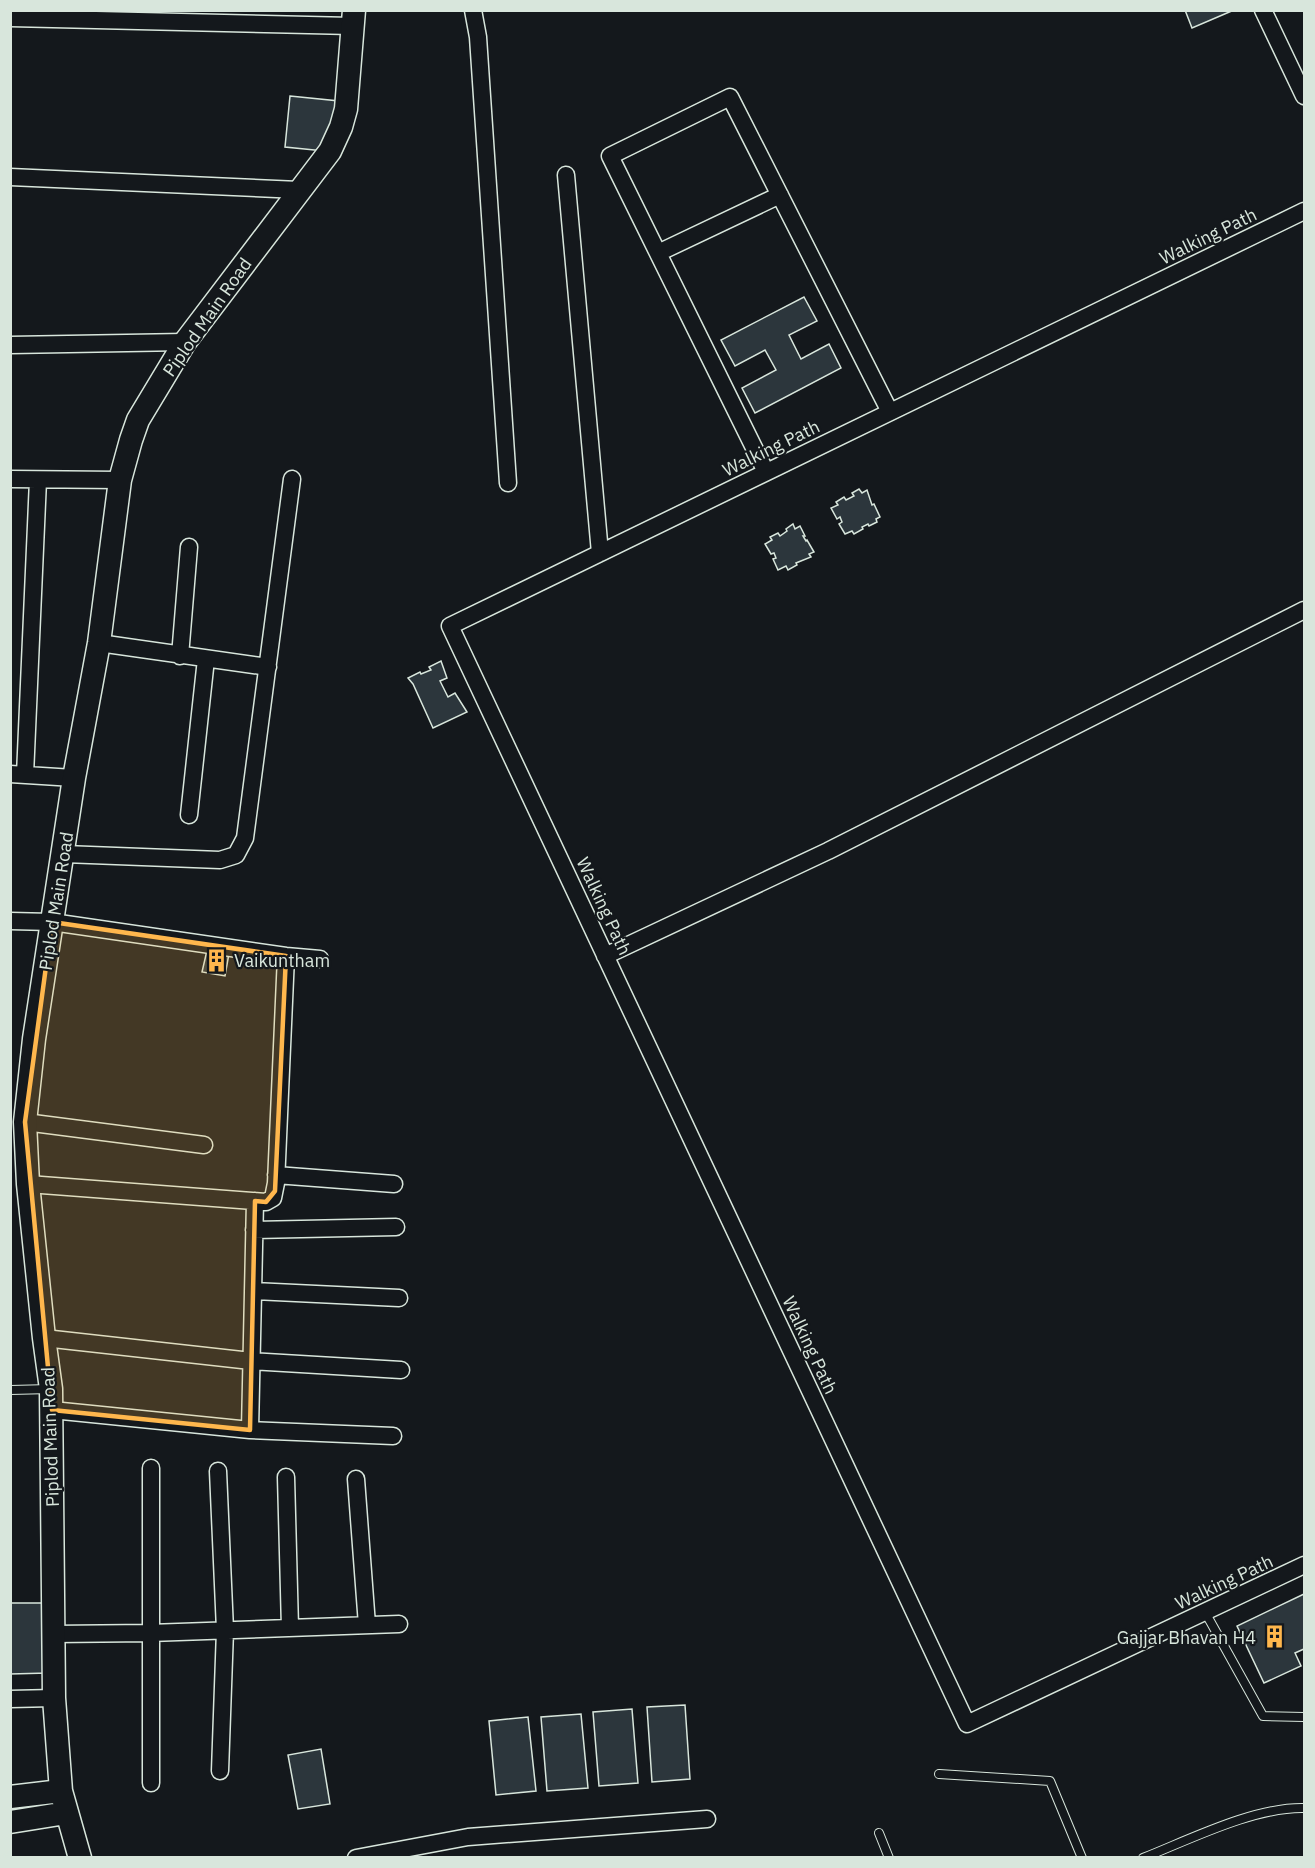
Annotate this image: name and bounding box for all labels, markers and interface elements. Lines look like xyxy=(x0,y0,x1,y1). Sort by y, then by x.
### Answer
street label: Walking Path xyxy=(1156,203,1260,269)
street label: Piplod Main Road xyxy=(157,253,257,381)
street label: Walking Path xyxy=(719,415,823,481)
street label: Piplod Main Road xyxy=(34,830,78,972)
street label: Walking Path xyxy=(571,853,637,959)
building icon: Vaikuntham xyxy=(203,947,229,973)
place label: Vaikuntham xyxy=(234,949,330,972)
street label: Walking Path xyxy=(777,1292,843,1398)
street label: Piplod Main Road xyxy=(36,1367,64,1507)
street label: Walking Path xyxy=(1171,1549,1277,1615)
building icon: Gajjar Bhavan H4 xyxy=(1261,1624,1287,1650)
place label: Gajjar Bhavan H4 xyxy=(1117,1626,1256,1649)

